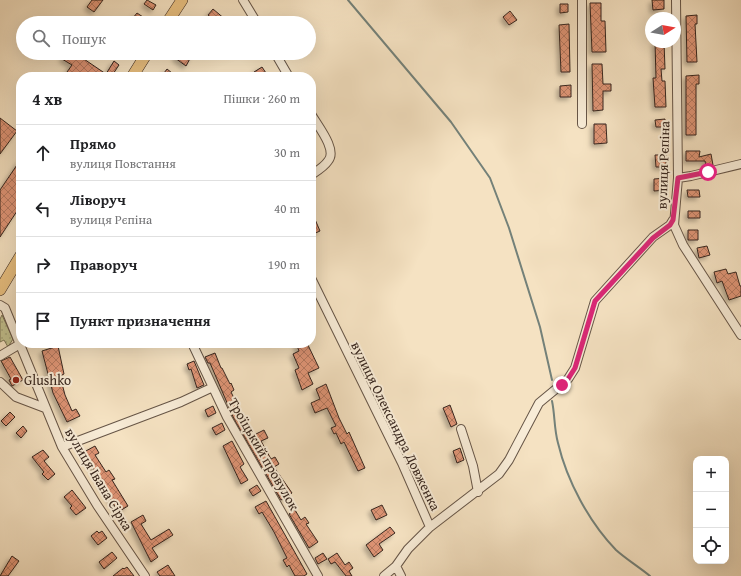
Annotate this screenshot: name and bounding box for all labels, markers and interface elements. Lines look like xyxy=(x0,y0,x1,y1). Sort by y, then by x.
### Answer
north arrow xyxy=(645,12,681,48)
search box xyxy=(16,16,316,60)
icon: search xyxy=(30,27,52,49)
text: Пошук xyxy=(62,28,106,49)
text: 4 хв xyxy=(32,86,62,111)
text: Пішки · 260 m xyxy=(223,89,300,108)
street label: вулиця Рєпіна xyxy=(651,120,675,210)
text: Прямо xyxy=(70,133,116,154)
icon: ahead xyxy=(32,142,54,164)
text: 30 m xyxy=(274,143,300,162)
text: вулиця Повстання xyxy=(70,154,176,173)
route start xyxy=(699,163,717,181)
text: Ліворуч xyxy=(70,189,126,210)
icon: left xyxy=(32,198,54,220)
text: 40 m xyxy=(274,199,300,218)
text: вулиця Рєпіна xyxy=(70,210,152,229)
icon: right xyxy=(32,254,54,276)
text: Праворуч xyxy=(70,254,137,275)
text: 190 m xyxy=(268,255,300,274)
icon: arrive xyxy=(32,310,54,332)
text: Пункт призначення xyxy=(70,310,211,331)
street label: вулиця Олександра Довженка xyxy=(346,338,446,514)
place label: Glushko xyxy=(24,370,71,390)
marker: Glushko xyxy=(11,375,21,385)
route end xyxy=(553,376,571,394)
street label: Троїцький провулок xyxy=(224,394,305,515)
street label: вулиця Івана Сірка xyxy=(60,424,138,535)
map controls xyxy=(693,456,729,564)
button: + xyxy=(693,456,729,492)
button: − xyxy=(693,492,729,528)
button: locate xyxy=(693,528,729,564)

